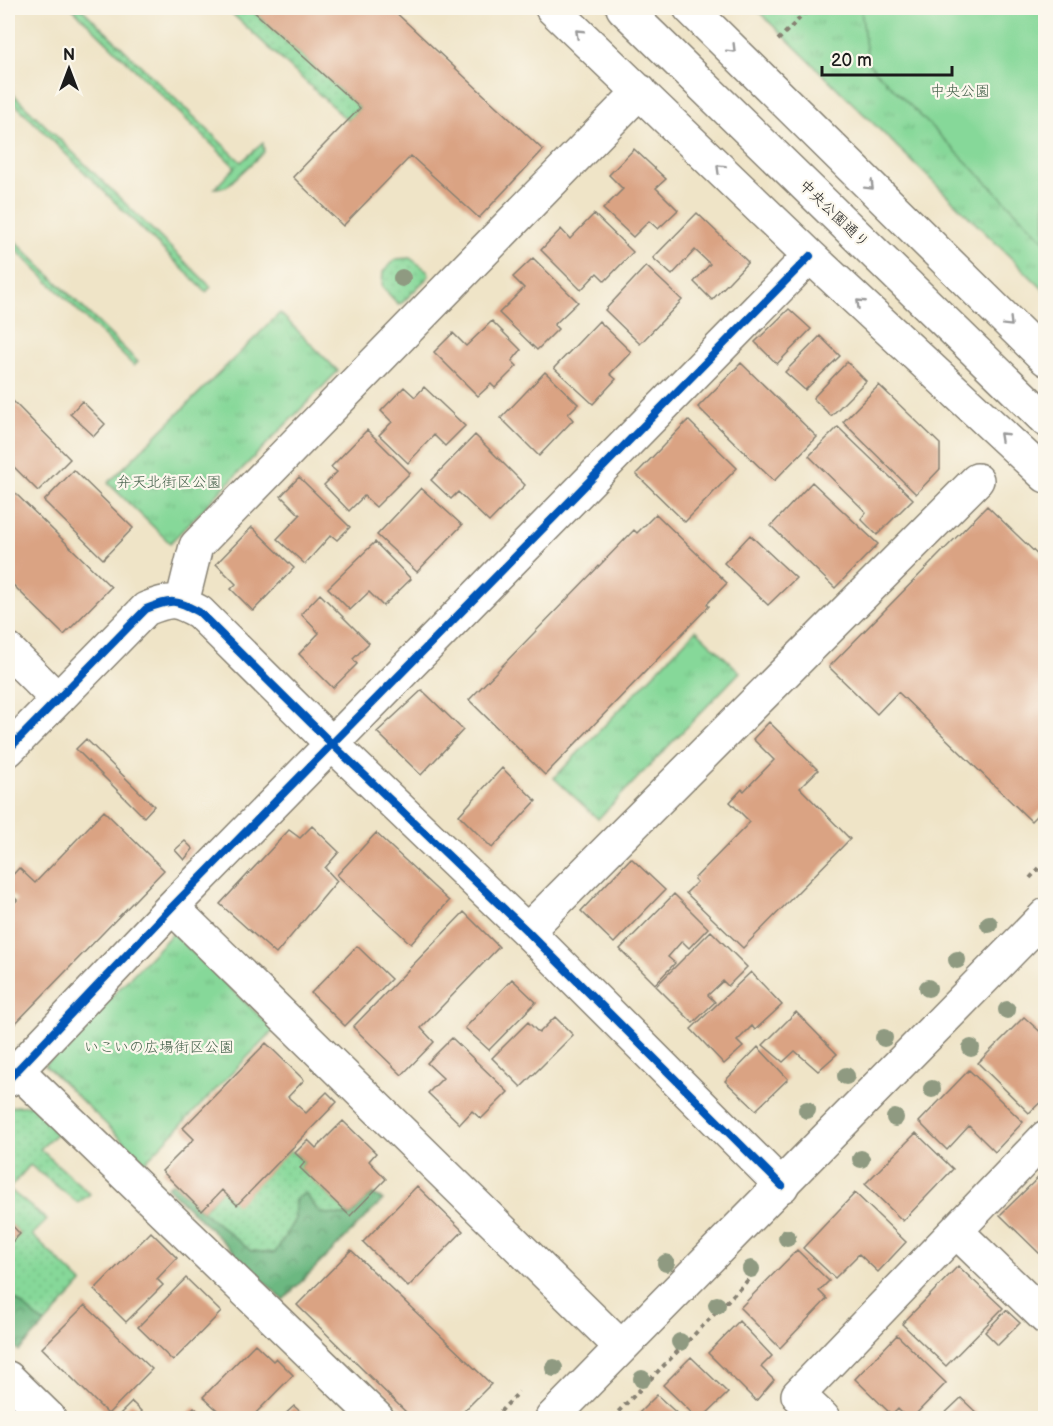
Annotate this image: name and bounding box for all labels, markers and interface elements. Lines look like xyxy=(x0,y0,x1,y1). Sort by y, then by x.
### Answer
one-way arrow xyxy=(575,30,586,41)
north arrow xyxy=(39,39,99,99)
scale bar xyxy=(822,39,952,77)
one-way arrow xyxy=(724,41,735,52)
text: N xyxy=(63,46,75,65)
text: 20 m xyxy=(831,50,872,71)
park label: 中央公園 xyxy=(930,82,990,101)
one-way arrow xyxy=(716,165,727,176)
street label: 中央公園通り xyxy=(795,176,873,252)
one-way arrow xyxy=(863,178,874,189)
one-way arrow xyxy=(857,299,867,310)
one-way arrow xyxy=(1002,316,1013,326)
one-way arrow xyxy=(999,433,1010,444)
park label: 弁天北街区公園 xyxy=(116,473,222,492)
park label: いこいの広場街区公園 xyxy=(84,1038,234,1057)

